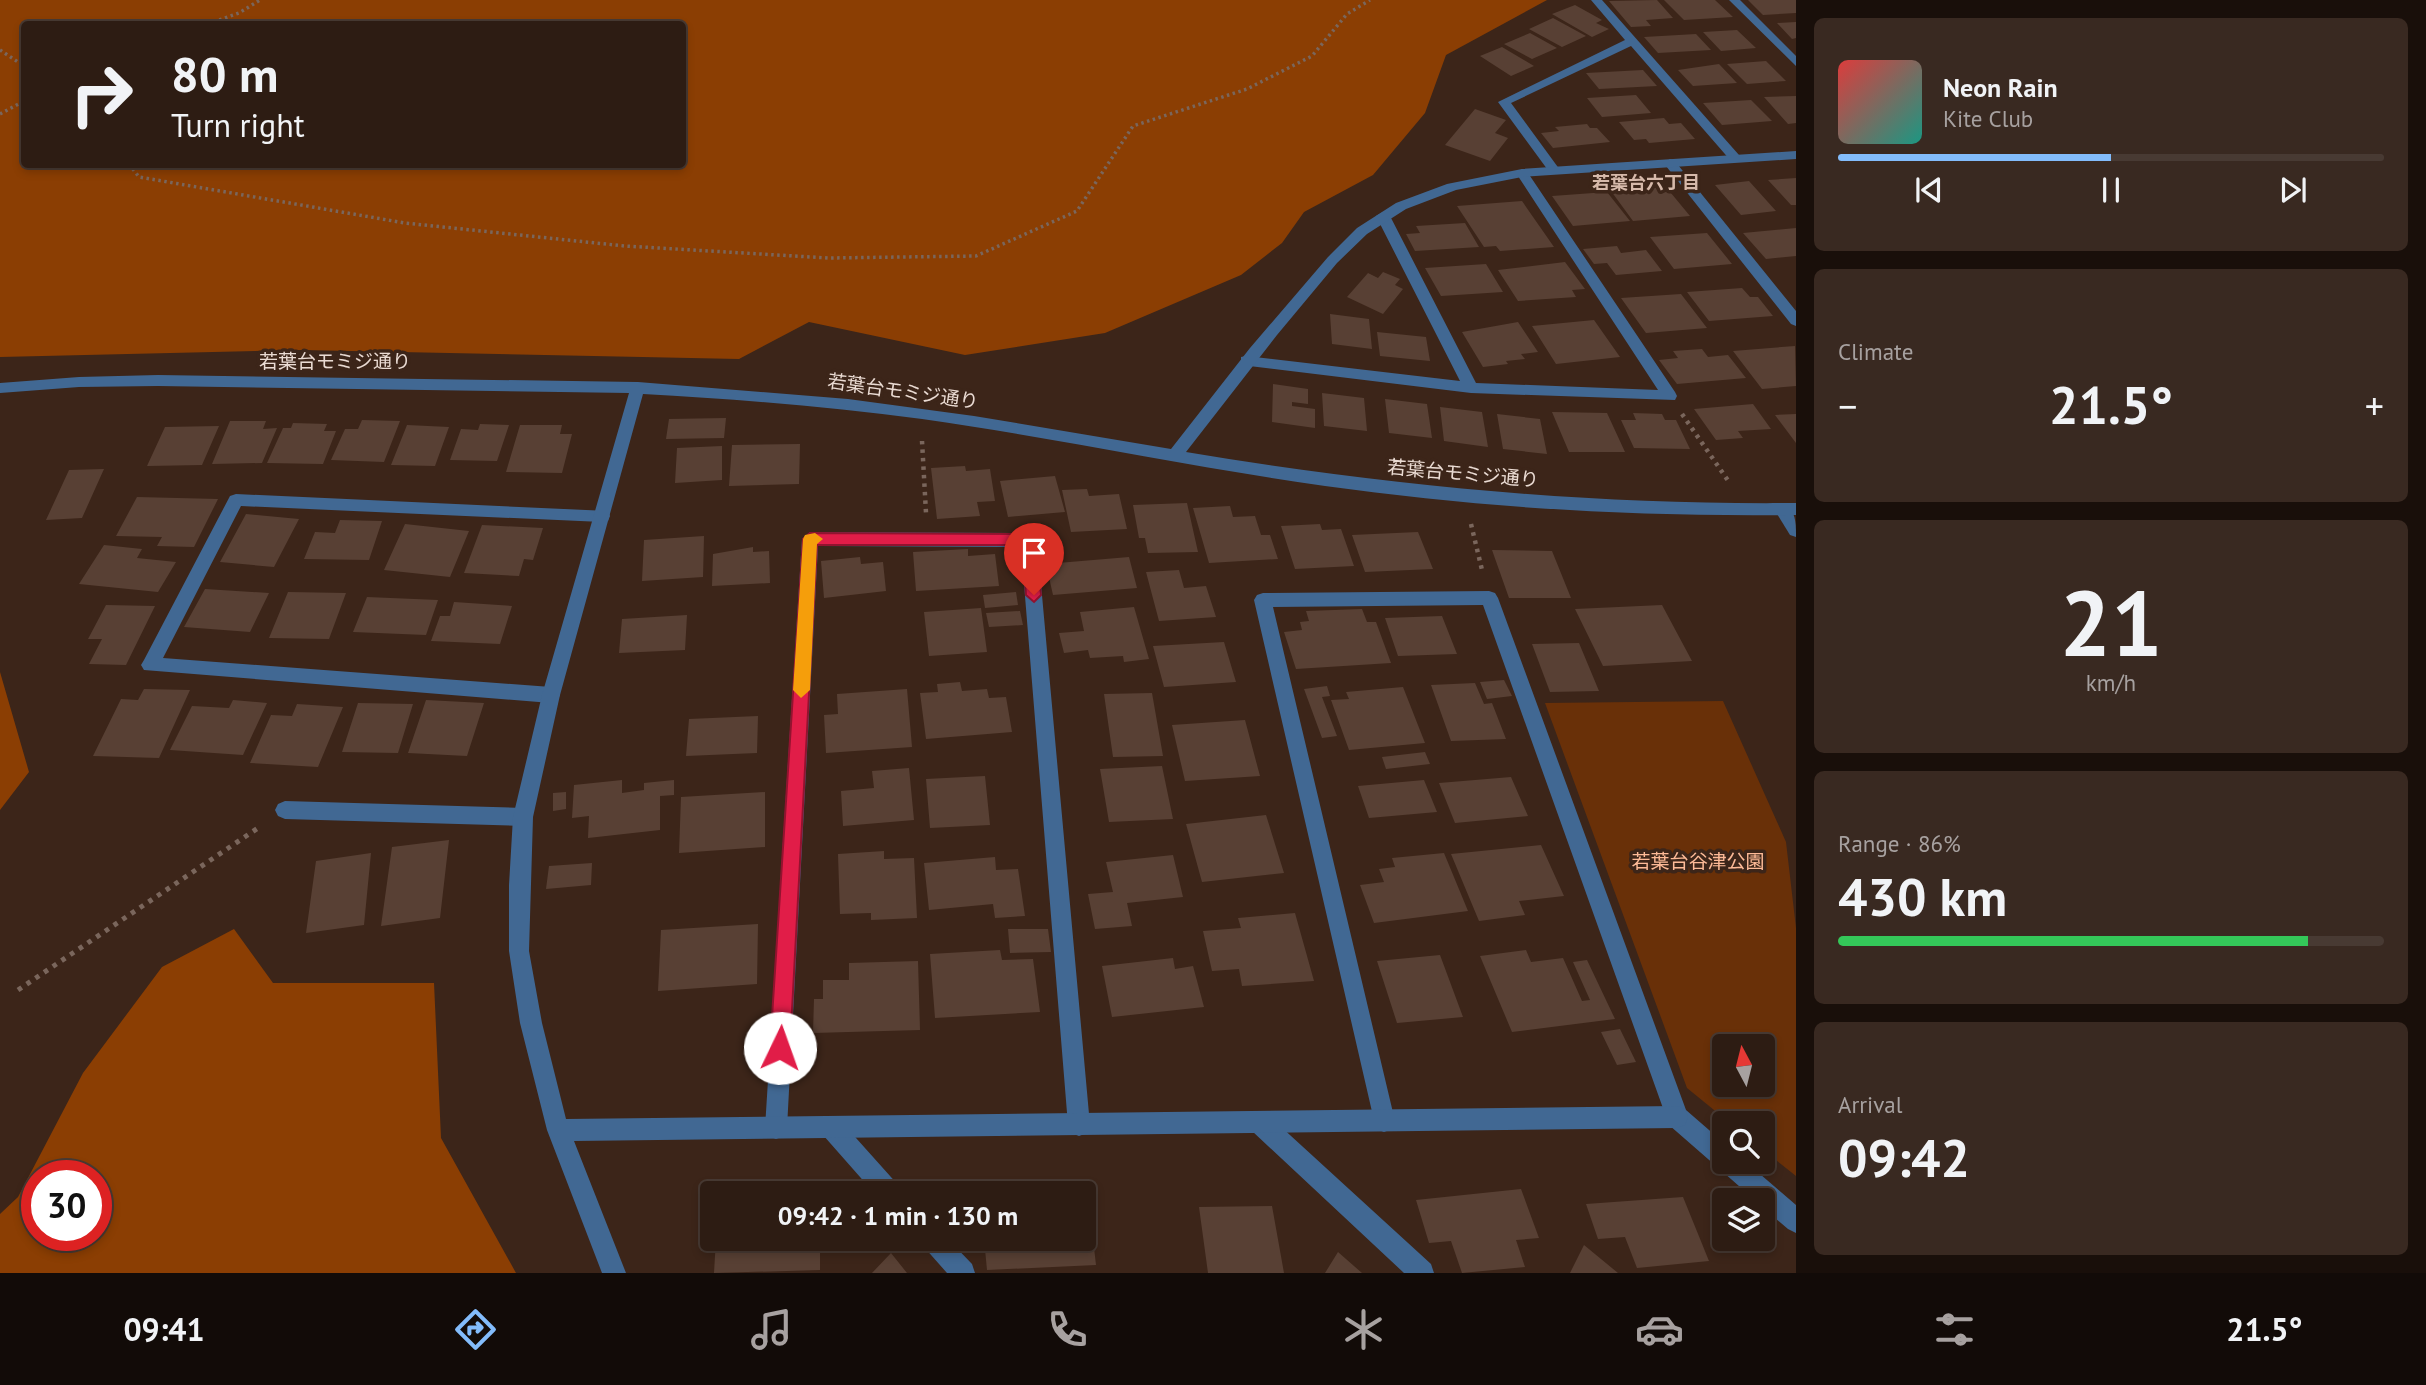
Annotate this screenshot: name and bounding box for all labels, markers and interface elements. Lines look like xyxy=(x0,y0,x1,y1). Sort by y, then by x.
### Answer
text: 80 m xyxy=(171,42,278,106)
icon: right xyxy=(56,49,147,140)
text: Neon Rain xyxy=(1943,71,2058,104)
text: Turn right xyxy=(171,104,305,146)
text: Kite Club xyxy=(1943,104,2033,133)
district label: 若葉台六丁目 xyxy=(1592,171,1700,194)
icon: previous xyxy=(1910,171,1948,209)
icon: pause xyxy=(2092,171,2130,209)
icon: next xyxy=(2274,171,2312,209)
text: Climate xyxy=(1838,337,1913,366)
street label: 若葉台モミジ通り xyxy=(259,349,411,373)
street label: 若葉台モミジ通り xyxy=(826,369,980,413)
text: 21.5° xyxy=(2049,371,2173,438)
text: − xyxy=(1838,381,1857,430)
text: + xyxy=(2365,381,2384,430)
street label: 若葉台モミジ通り xyxy=(1386,454,1540,492)
pin xyxy=(1004,523,1064,595)
icon: arrive xyxy=(1015,534,1053,572)
text: 21 xyxy=(2059,563,2163,681)
text: km/h xyxy=(2086,668,2136,697)
text: Range · 86% xyxy=(1838,829,1961,858)
park label: 若葉台谷津公園 xyxy=(1631,849,1765,873)
text: 430 km xyxy=(1838,863,2007,930)
position arrow xyxy=(743,1011,817,1085)
north arrow xyxy=(1712,1034,1774,1097)
map controls xyxy=(1712,1034,1775,1251)
text: Arrival xyxy=(1838,1090,1902,1119)
button: search xyxy=(1712,1111,1775,1174)
text: 09:42 xyxy=(1838,1124,1970,1191)
speed limit sign: 30 xyxy=(21,1160,112,1251)
button: layers xyxy=(1712,1188,1775,1251)
text: 09:42 · 1 min · 130 m xyxy=(778,1199,1018,1232)
icon: directions xyxy=(451,1305,500,1354)
icon: music xyxy=(747,1305,796,1354)
icon: phone xyxy=(1043,1305,1092,1354)
icon: climate xyxy=(1339,1305,1388,1354)
icon: car xyxy=(1635,1305,1684,1354)
icon: filters xyxy=(1930,1305,1979,1354)
text: 09:41 xyxy=(123,1308,205,1350)
text: 21.5° xyxy=(2226,1308,2303,1350)

